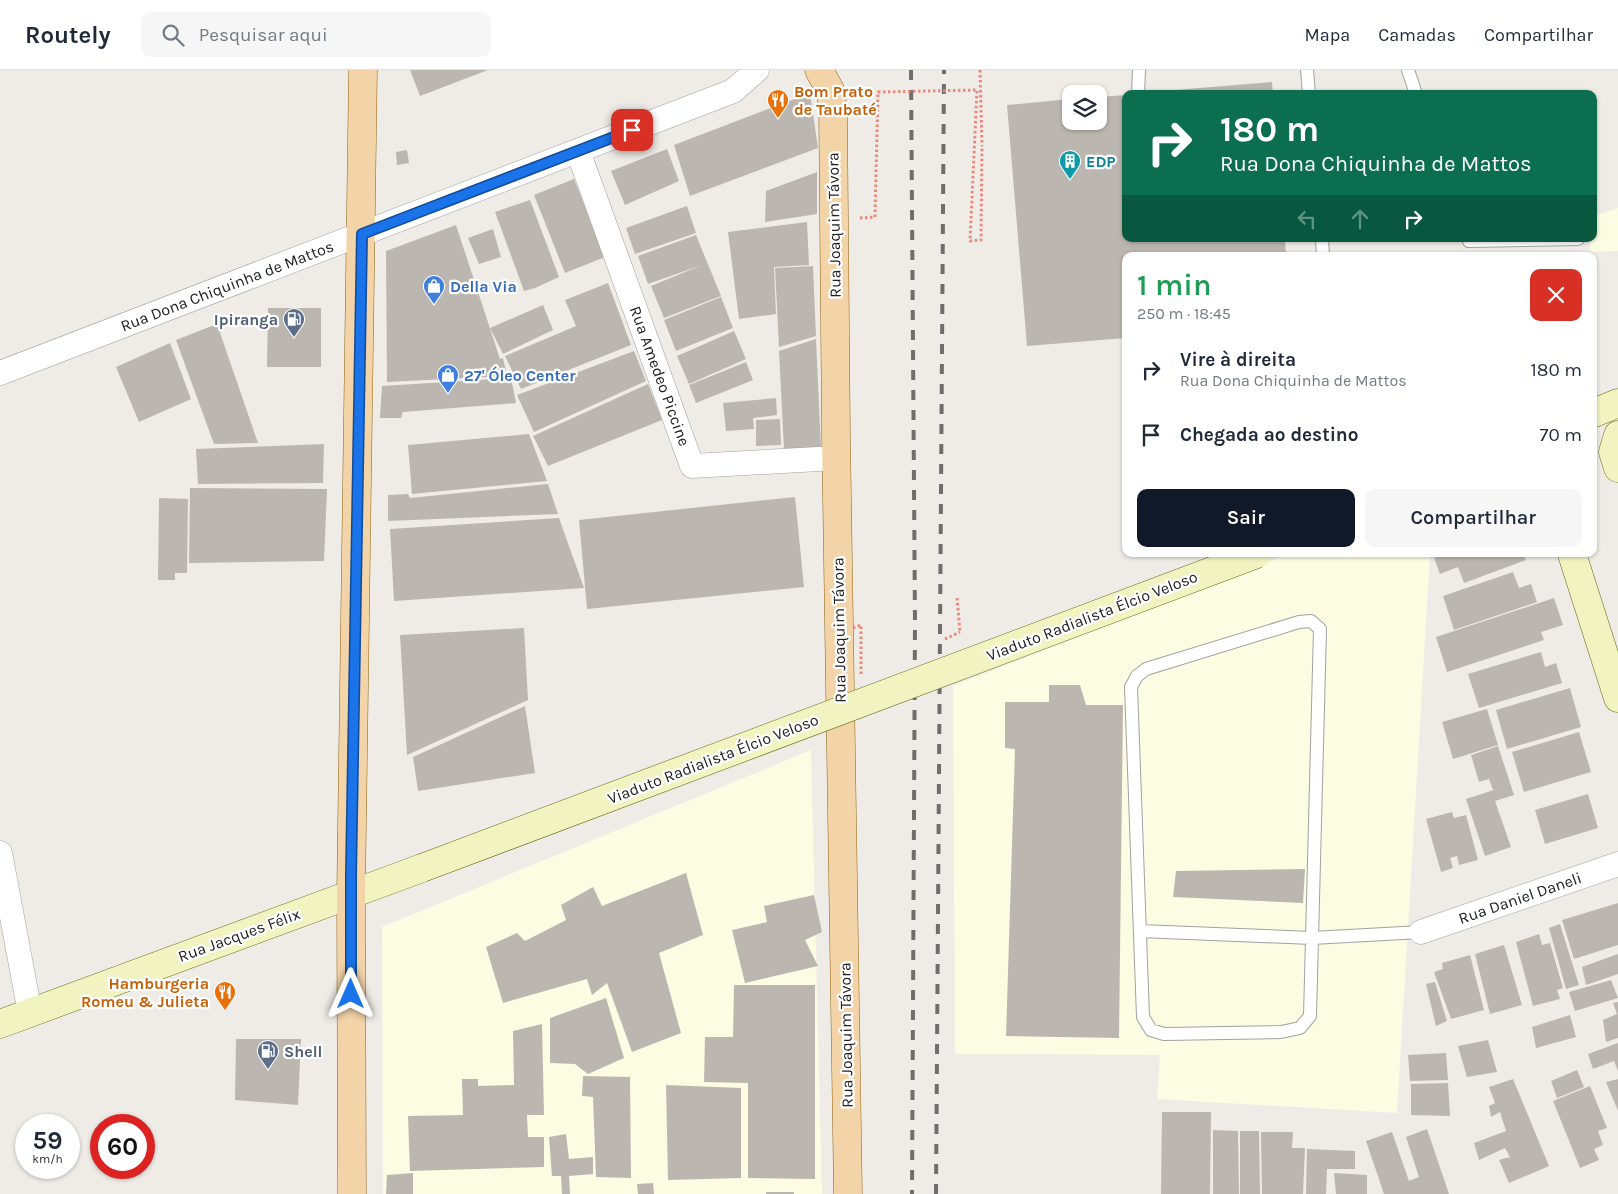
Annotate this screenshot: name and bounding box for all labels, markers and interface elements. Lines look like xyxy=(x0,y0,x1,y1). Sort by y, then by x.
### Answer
search box xyxy=(141,12,491,57)
text: Routely xyxy=(25,21,111,49)
icon: search xyxy=(159,21,187,49)
text: Pesquisar aqui xyxy=(199,24,328,46)
text: Mapa xyxy=(1305,24,1350,46)
text: Camadas xyxy=(1378,24,1456,46)
text: Compartilhar xyxy=(1484,24,1593,46)
place label: Bom Prato de Taubaté xyxy=(794,82,877,119)
map controls xyxy=(1062,85,1107,130)
button: layers xyxy=(1062,85,1107,130)
restaurant icon: Bom Prato de Taubaté xyxy=(766,88,790,119)
pin xyxy=(611,109,653,151)
text: 180 m xyxy=(1220,109,1319,150)
icon: right xyxy=(1137,110,1202,175)
icon: arrive xyxy=(618,116,646,144)
building icon: EDP xyxy=(1058,149,1082,180)
text: Rua Dona Chiquinha de Mattos xyxy=(1220,151,1532,177)
street label: Rua Joaquim Távora xyxy=(823,152,845,298)
place label: EDP xyxy=(1086,152,1116,171)
icon: left xyxy=(1293,205,1321,233)
icon: ahead xyxy=(1346,205,1374,233)
icon: right xyxy=(1399,205,1427,233)
street label: Rua Dona Chiquinha de Mattos xyxy=(118,237,336,335)
text: 1 min xyxy=(1137,267,1211,303)
button: close xyxy=(1530,269,1582,321)
shop icon: Della Via xyxy=(422,274,446,305)
place label: Della Via xyxy=(450,277,517,296)
street label: Rua Amedeo Piccine xyxy=(626,303,694,449)
text: 250 m · 18:45 xyxy=(1137,304,1231,323)
fuel station icon: Ipiranga xyxy=(282,307,306,338)
place label: Ipiranga xyxy=(214,310,278,329)
text: Vire à direita xyxy=(1180,349,1296,371)
icon: right xyxy=(1137,356,1165,384)
text: 180 m xyxy=(1530,359,1582,381)
shop icon: 27' Óleo Center xyxy=(436,363,460,394)
place label: 27' Óleo Center xyxy=(464,366,576,385)
text: Rua Dona Chiquinha de Mattos xyxy=(1180,371,1407,390)
icon: arrive xyxy=(1137,421,1165,449)
text: Chegada ao destino xyxy=(1180,424,1358,446)
text: 70 m xyxy=(1540,424,1582,446)
button: Sair xyxy=(1137,489,1355,547)
button: Compartilhar xyxy=(1365,489,1582,547)
street label: Rua Joaquim Távora xyxy=(828,557,850,703)
street label: Viaduto Radialista Élcio Veloso xyxy=(984,567,1200,665)
street label: Viaduto Radialista Élcio Veloso xyxy=(605,710,821,808)
street label: Rua Daniel Daneli xyxy=(1456,868,1584,928)
street label: Rua Jacques Félix xyxy=(175,904,303,966)
street label: Rua Joaquim Távora xyxy=(835,962,857,1108)
position arrow xyxy=(324,967,376,1019)
place label: Hamburgeria Romeu & Julieta xyxy=(81,974,209,1011)
restaurant icon: Hamburgeria Romeu & Julieta xyxy=(213,980,237,1011)
fuel station icon: Shell xyxy=(256,1039,280,1070)
place label: Shell xyxy=(284,1042,322,1061)
speed limit sign: 60 xyxy=(90,1114,155,1179)
text: 59 xyxy=(33,1126,62,1155)
text: km/h xyxy=(32,1152,63,1166)

